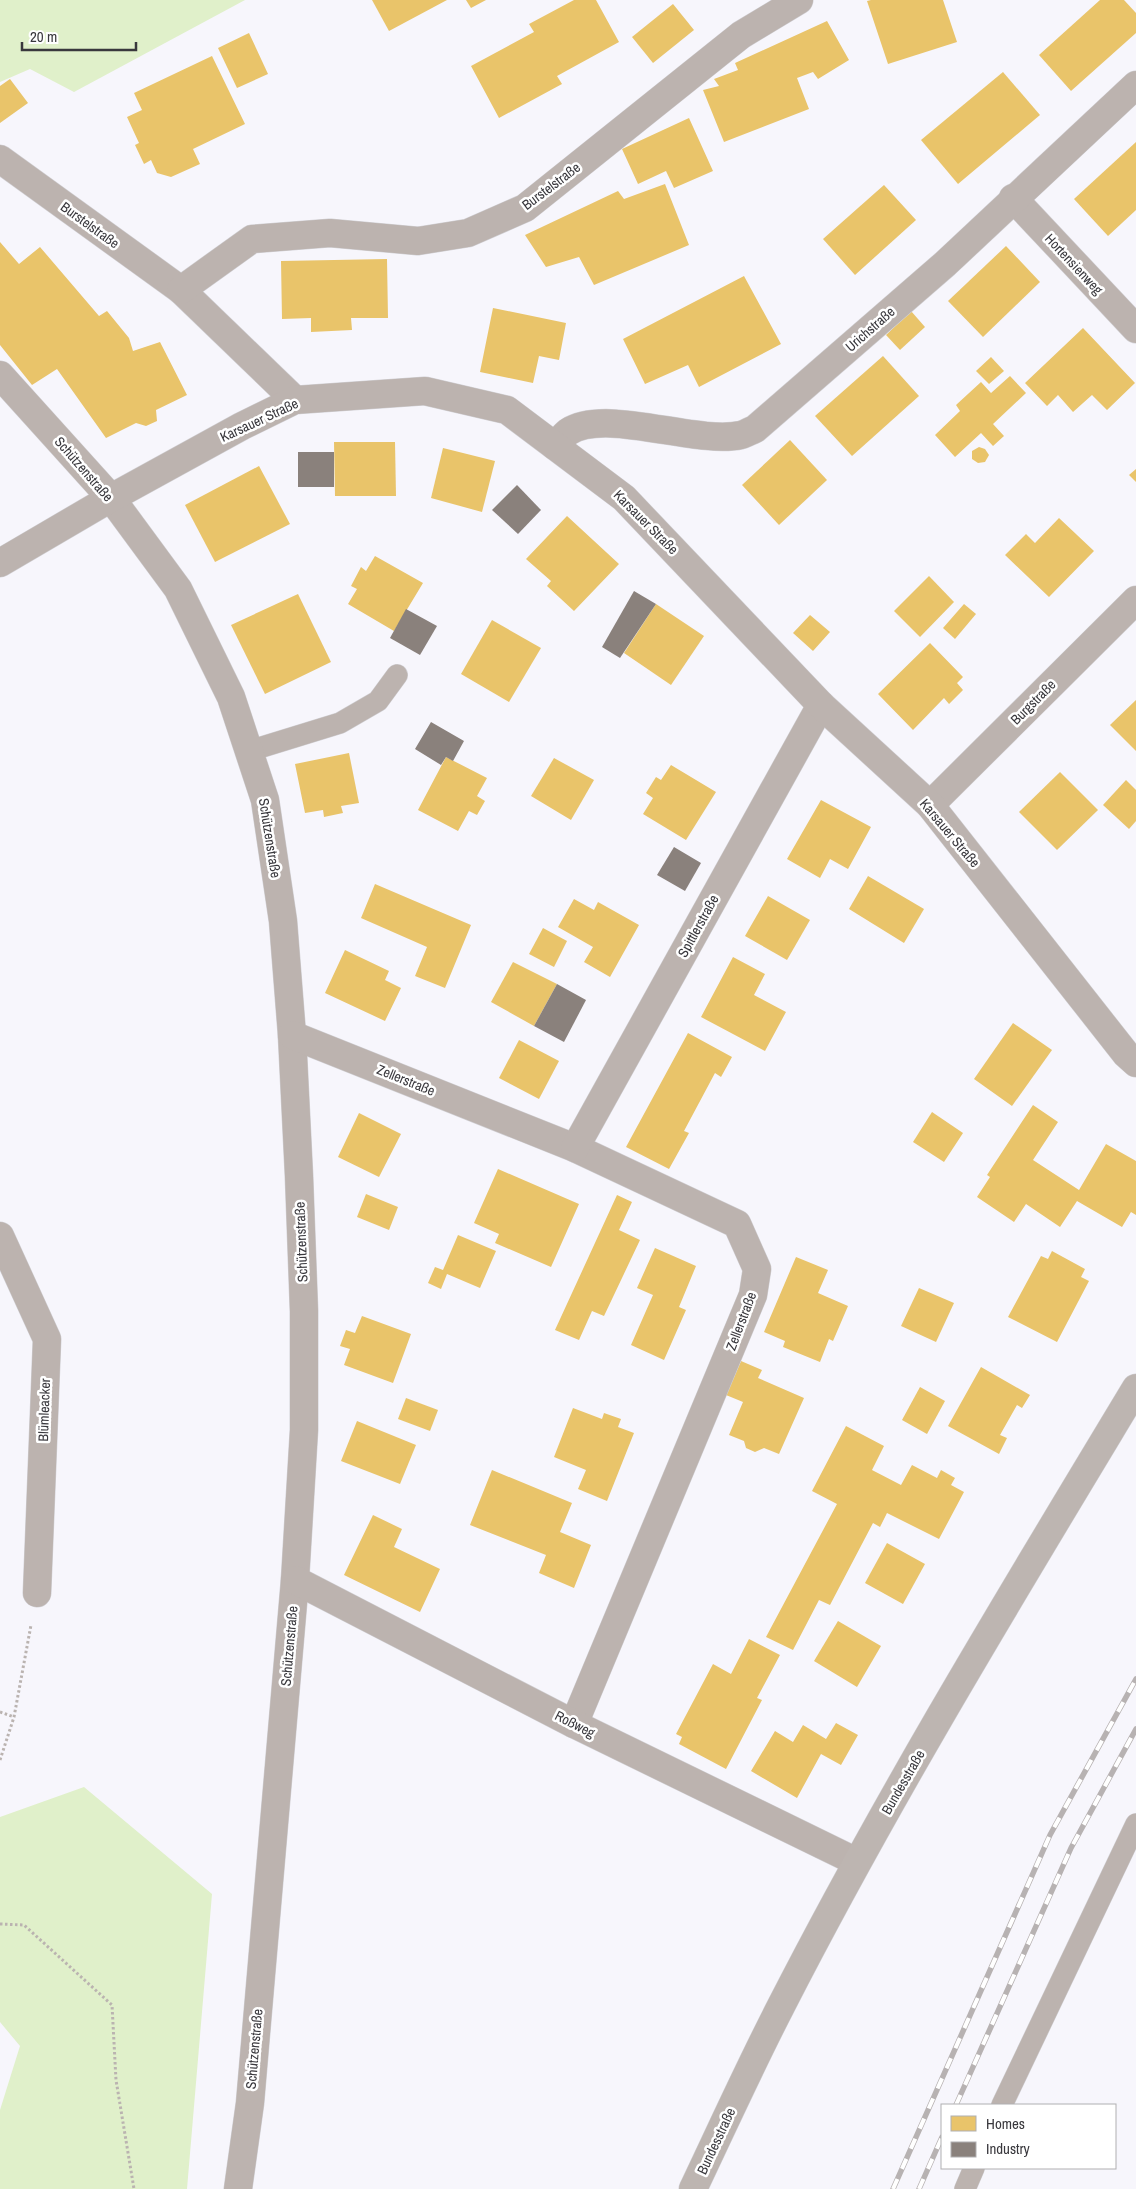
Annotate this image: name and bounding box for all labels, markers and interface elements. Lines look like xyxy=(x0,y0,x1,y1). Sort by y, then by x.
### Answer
scale bar xyxy=(22,20,136,52)
text: 20 m xyxy=(30,26,57,47)
street label: Burstelstraße xyxy=(518,158,584,214)
street label: Burstelstraße xyxy=(57,198,123,252)
street label: Hortensienweg xyxy=(1041,230,1107,299)
street label: Urichstraße xyxy=(841,303,899,355)
street label: Karsauer Straße xyxy=(217,394,301,446)
street label: Schützenstraße xyxy=(51,433,117,505)
street label: Karsauer Straße xyxy=(610,486,682,558)
street label: Burgstraße xyxy=(1007,676,1059,728)
street label: Karsauer Straße xyxy=(916,795,984,871)
street label: Schützenstraße xyxy=(255,797,285,879)
street label: Spittlerstraße xyxy=(673,891,723,961)
street label: Zellerstraße xyxy=(374,1060,438,1100)
street label: Schützenstraße xyxy=(291,1202,311,1282)
street label: Zellerstraße xyxy=(722,1289,760,1353)
street label: Blümleacker xyxy=(34,1378,54,1442)
street label: Schützenstraße xyxy=(277,1605,301,1687)
street label: Roßweg xyxy=(552,1706,599,1742)
street label: Bundesstraße xyxy=(877,1747,929,1817)
street label: Schützenstraße xyxy=(242,2008,266,2090)
legend xyxy=(941,2104,1116,2169)
street label: Bundesstraße xyxy=(693,2105,739,2177)
text: Homes xyxy=(986,2113,1025,2134)
text: Industry xyxy=(986,2138,1031,2159)

